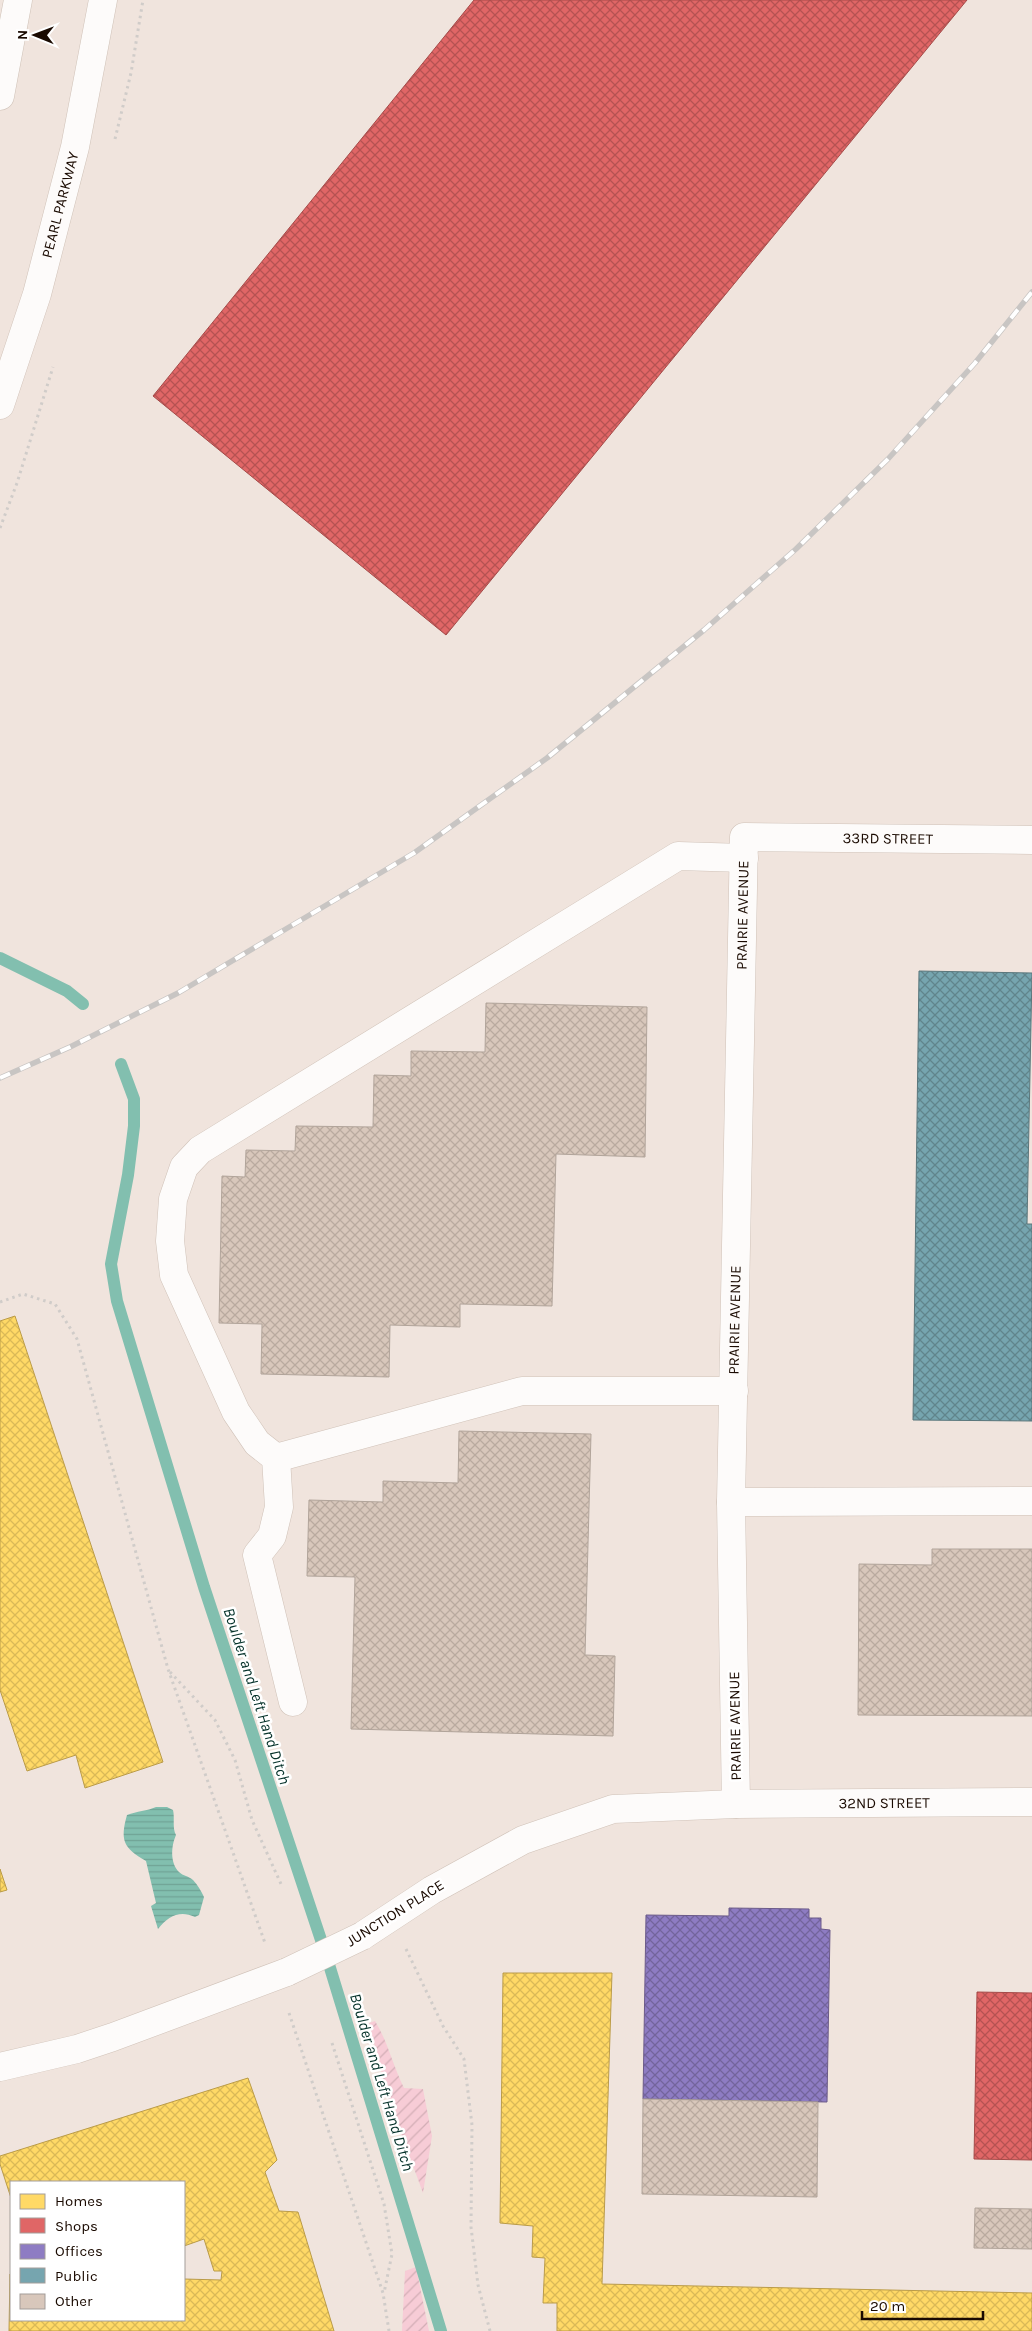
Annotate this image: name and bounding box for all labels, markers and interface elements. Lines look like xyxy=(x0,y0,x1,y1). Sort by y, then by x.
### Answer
north arrow xyxy=(10,10,60,60)
text: N xyxy=(14,30,31,40)
street label: PEARL PARKWAY xyxy=(38,149,83,260)
street label: 33RD STREET xyxy=(842,829,934,848)
street label: PRAIRIE AVENUE xyxy=(732,860,753,970)
street label: PRAIRIE AVENUE xyxy=(724,1265,745,1375)
water label: Boulder and Left Hand Ditch xyxy=(219,1605,295,1787)
street label: PRAIRIE AVENUE xyxy=(725,1671,745,1781)
street label: 32ND STREET xyxy=(838,1794,930,1812)
street label: JUNCTION PLACE xyxy=(343,1876,447,1950)
water label: Boulder and Left Hand Ditch xyxy=(346,1991,418,2173)
legend xyxy=(10,2181,185,2321)
text: Homes xyxy=(55,2192,103,2210)
text: Shops xyxy=(55,2217,98,2235)
text: Offices xyxy=(55,2242,103,2260)
text: Public xyxy=(55,2267,98,2285)
scale bar xyxy=(862,2288,983,2320)
text: Other xyxy=(55,2292,93,2310)
text: 20 m xyxy=(870,2297,905,2315)

